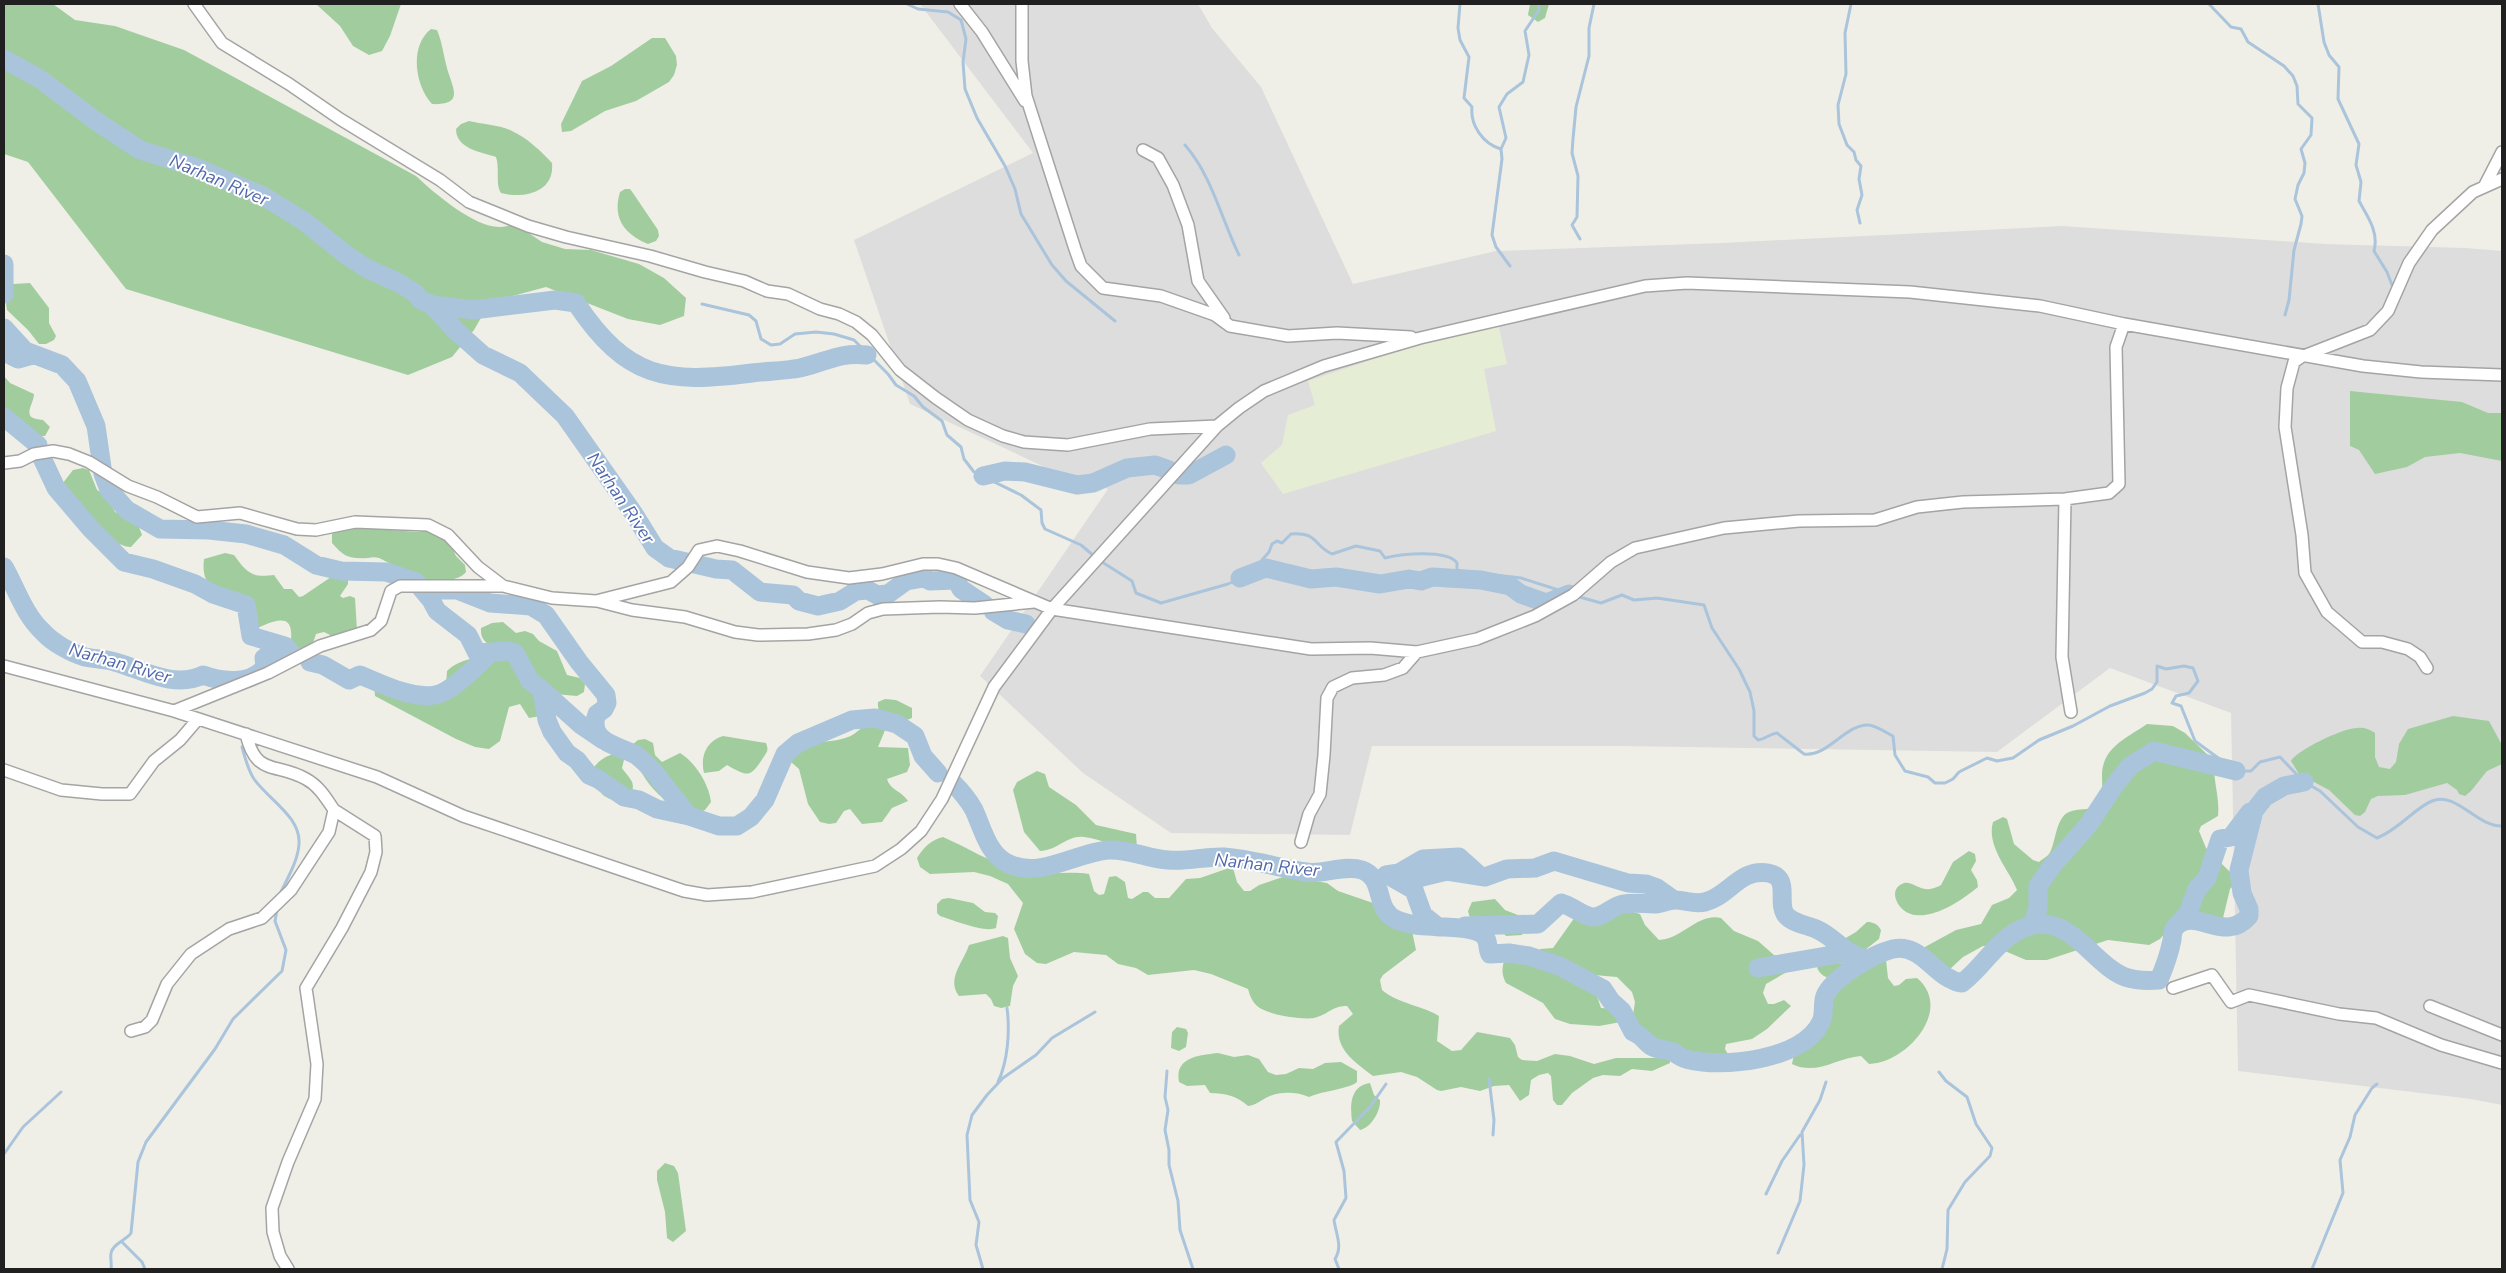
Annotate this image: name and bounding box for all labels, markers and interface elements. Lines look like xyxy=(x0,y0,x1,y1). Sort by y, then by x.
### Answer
water label: Narhan River xyxy=(166,148,273,212)
water label: Narhan River xyxy=(582,448,661,549)
water label: Narhan River xyxy=(66,637,174,689)
water label: Narhan River xyxy=(1213,848,1321,882)

